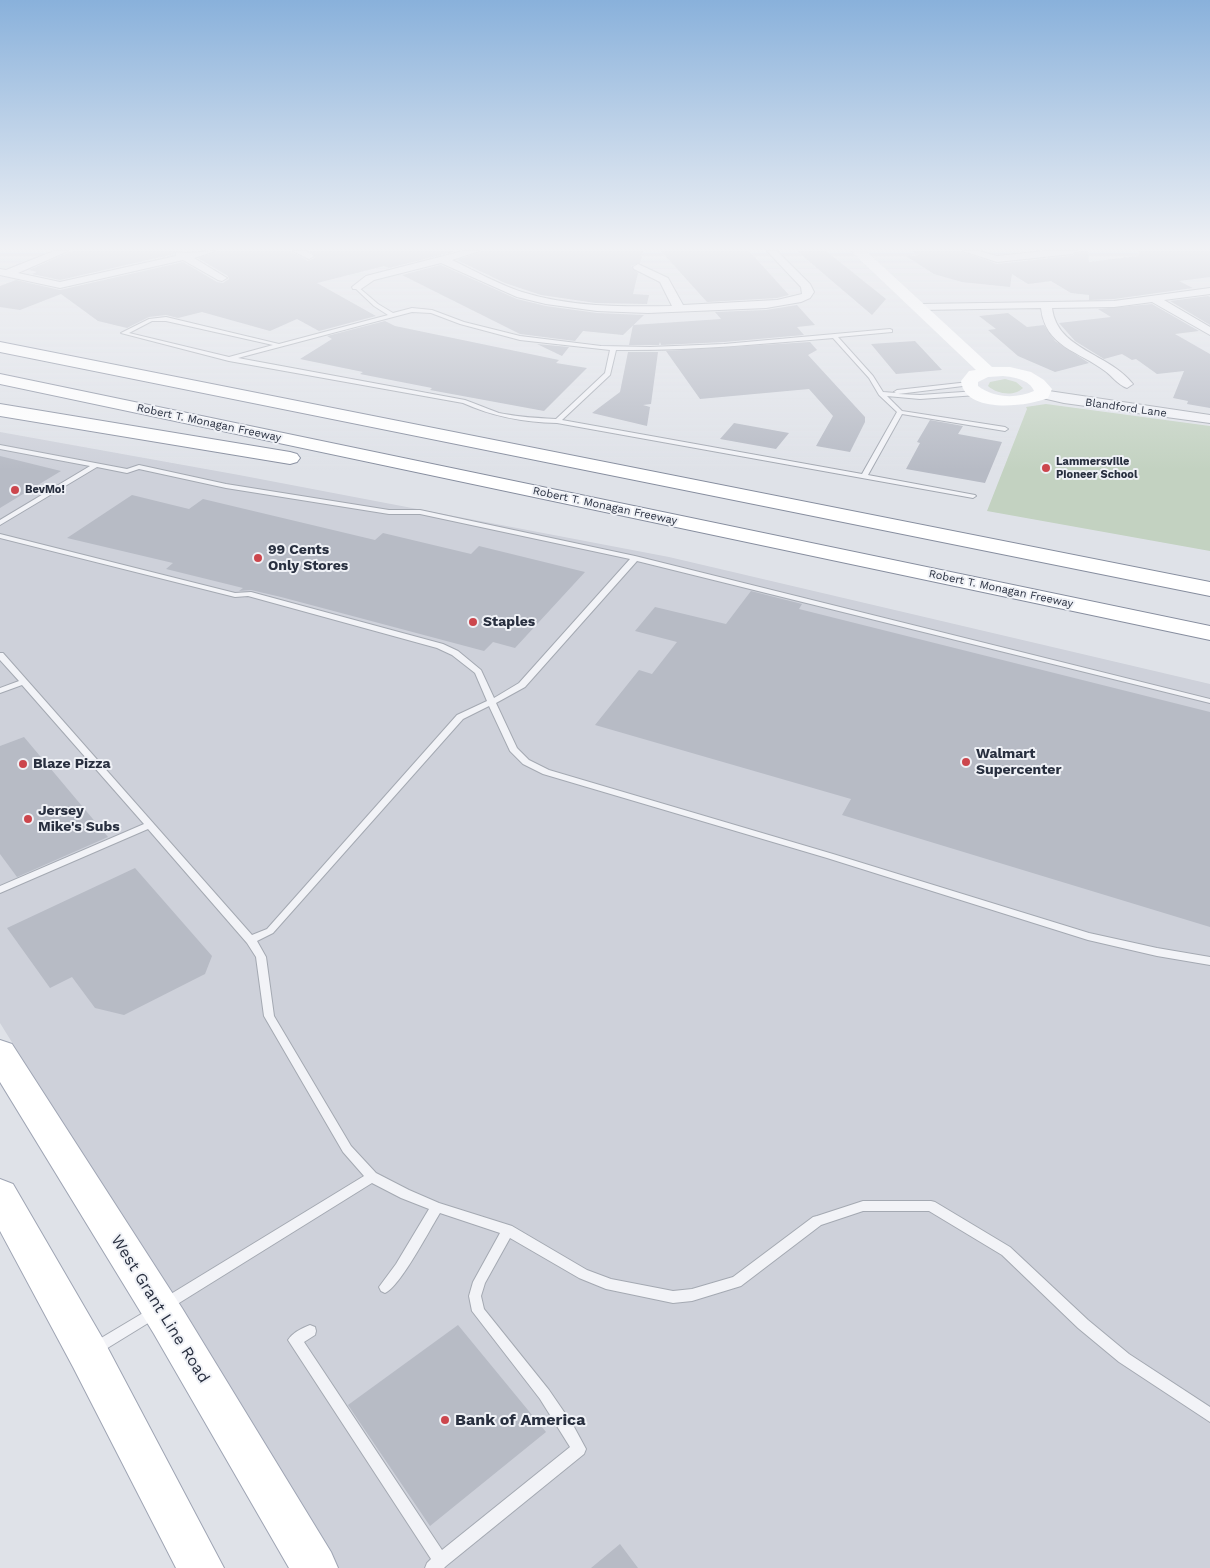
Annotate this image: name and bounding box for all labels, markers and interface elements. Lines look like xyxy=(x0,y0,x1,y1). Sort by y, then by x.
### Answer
street label: Blandford Lane xyxy=(1084,396,1168,420)
street label: Robert T. Monagan Freeway xyxy=(136,401,282,445)
place label: Lammersville Pioneer School xyxy=(1056,455,1137,481)
marker: Lammersville Pioneer School xyxy=(1040,462,1052,474)
place label: BevMo! xyxy=(25,483,65,497)
marker: BevMo! xyxy=(9,484,21,496)
street label: Robert T. Monagan Freeway xyxy=(532,484,678,528)
place label: 99 Cents Only Stores xyxy=(268,542,348,574)
marker: 99 Cents Only Stores xyxy=(252,552,264,564)
street label: Robert T. Monagan Freeway xyxy=(928,567,1074,611)
place label: Staples xyxy=(483,614,535,630)
marker: Staples xyxy=(467,616,479,628)
place label: Walmart Supercenter xyxy=(976,746,1061,779)
place label: Blaze Pizza xyxy=(33,756,111,772)
marker: Walmart Supercenter xyxy=(960,756,972,768)
marker: Blaze Pizza xyxy=(17,758,29,770)
place label: Jersey Mike's Subs xyxy=(38,803,120,836)
marker: Jersey Mike's Subs xyxy=(22,813,34,825)
street label: West Grant Line Road xyxy=(107,1231,213,1387)
place label: Bank of America xyxy=(455,1410,585,1430)
marker: Bank of America xyxy=(439,1414,451,1426)

